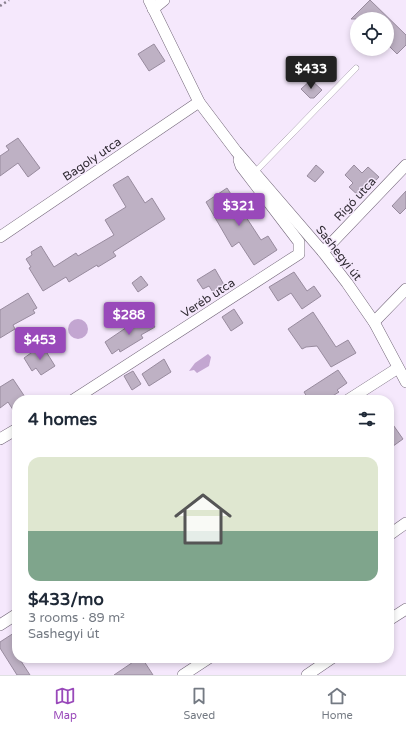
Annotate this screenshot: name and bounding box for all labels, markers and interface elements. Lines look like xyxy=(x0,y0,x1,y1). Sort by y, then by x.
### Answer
map controls xyxy=(350,12,394,56)
button: locate xyxy=(350,12,394,56)
pin: $433 xyxy=(287,56,335,90)
text: $433 xyxy=(295,61,327,77)
street label: Bagoly utca xyxy=(60,134,124,184)
street label: Rigó utca xyxy=(331,174,379,224)
pin: $321 xyxy=(215,193,263,227)
text: $321 xyxy=(223,198,255,214)
street label: Sashegyi út xyxy=(313,223,365,284)
street label: Veréb utca xyxy=(178,275,238,321)
pin: $288 xyxy=(105,302,153,336)
text: $288 xyxy=(113,307,145,323)
pin: $453 xyxy=(16,327,64,361)
text: $453 xyxy=(24,332,56,348)
icon: filters xyxy=(356,408,378,430)
text: 4 homes xyxy=(28,409,97,430)
icon: home xyxy=(167,483,239,555)
text: $433/mo xyxy=(28,589,104,610)
text: 3 rooms · 89 m² xyxy=(28,610,125,626)
text: Sashegyi út xyxy=(28,626,100,642)
tab: Map xyxy=(53,685,77,722)
tab: Saved xyxy=(183,685,215,722)
tab: Home xyxy=(322,685,353,722)

